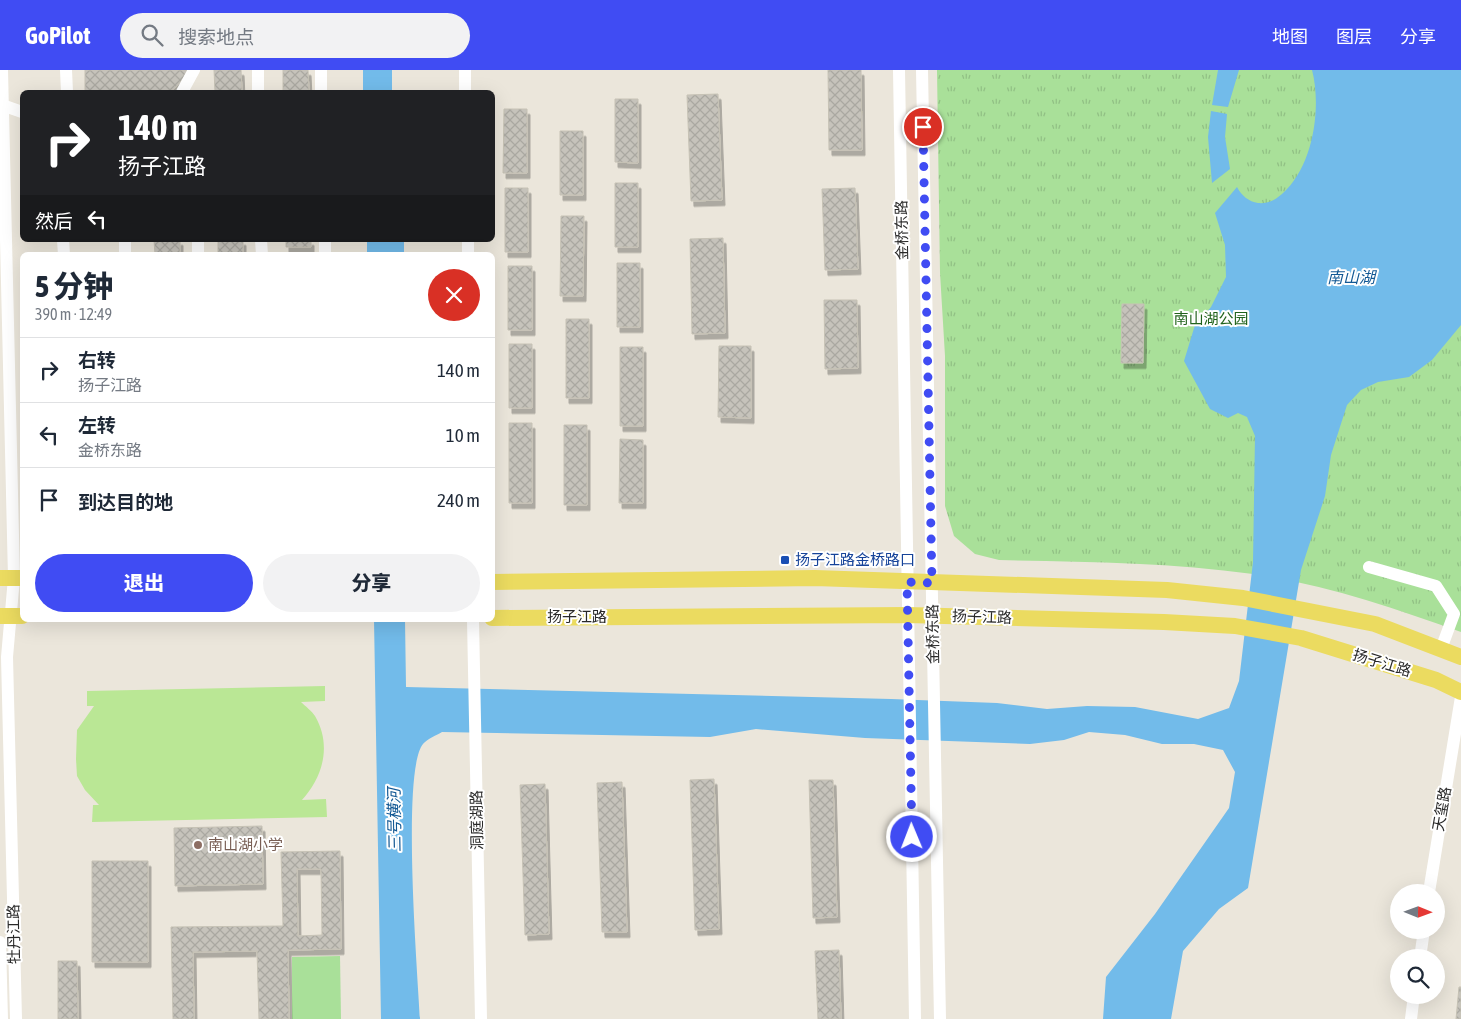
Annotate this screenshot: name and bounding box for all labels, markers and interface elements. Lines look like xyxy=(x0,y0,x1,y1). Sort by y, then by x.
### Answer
search box xyxy=(120,13,470,58)
icon: search xyxy=(138,21,166,49)
text: GoPilot xyxy=(25,22,90,49)
text: 搜索地点 xyxy=(178,26,254,48)
text: 地图 xyxy=(1272,26,1308,47)
text: 图层 xyxy=(1336,26,1372,47)
text: 分享 xyxy=(1400,26,1436,47)
pin xyxy=(902,106,944,148)
text: 140 m xyxy=(118,107,197,147)
icon: right xyxy=(35,110,100,175)
icon: arrive xyxy=(909,113,937,141)
text: 扬子江路 xyxy=(118,153,206,179)
street label: 金桥东路 xyxy=(892,200,911,260)
icon: left xyxy=(83,205,111,233)
text: 然后 xyxy=(35,210,73,232)
water label: 南山湖 xyxy=(1327,268,1378,286)
text: 5 分钟 xyxy=(35,269,113,303)
button: close xyxy=(428,269,480,321)
text: 390 m · 12:49 xyxy=(35,305,112,323)
park label: 南山湖公园 xyxy=(1173,310,1249,327)
text: 右转 xyxy=(78,349,116,371)
icon: right xyxy=(35,356,63,384)
text: 140 m xyxy=(437,359,480,381)
text: 扬子江路 xyxy=(78,376,142,394)
text: 左转 xyxy=(78,414,116,436)
icon: left xyxy=(35,421,63,449)
text: 10 m xyxy=(446,424,480,446)
text: 金桥东路 xyxy=(78,441,142,459)
icon: arrive xyxy=(35,486,63,514)
text: 240 m xyxy=(437,489,480,511)
text: 到达目的地 xyxy=(78,491,173,513)
place label: 扬子江路金桥路口 xyxy=(795,551,915,568)
button: 退出 xyxy=(35,554,253,612)
button: 分享 xyxy=(263,554,480,612)
marker: 扬子江路金桥路口 xyxy=(779,554,791,566)
street label: 金桥东路 xyxy=(923,604,942,664)
street label: 扬子江路 xyxy=(952,607,1012,626)
street label: 扬子江路 xyxy=(547,608,607,625)
street label: 扬子江路 xyxy=(1351,646,1413,679)
water label: 三号横河 xyxy=(384,785,404,852)
street label: 天玺路 xyxy=(1429,785,1454,833)
street label: 洞庭湖路 xyxy=(467,790,486,850)
position arrow xyxy=(885,810,937,862)
place label: 南山湖小学 xyxy=(208,836,283,853)
marker: 南山湖小学 xyxy=(192,839,204,851)
north arrow xyxy=(1390,884,1445,939)
map controls xyxy=(1390,884,1445,1004)
street label: 牡丹江路 xyxy=(4,904,23,964)
button: search xyxy=(1390,949,1445,1004)

